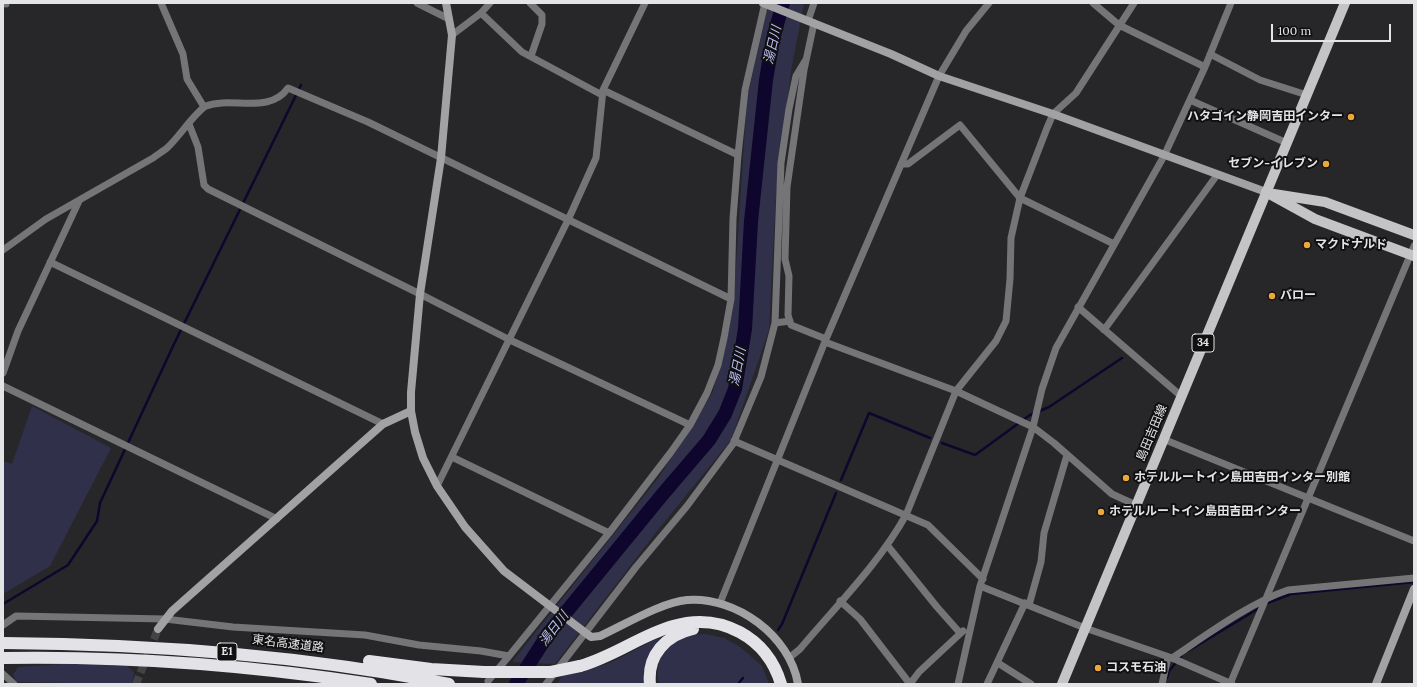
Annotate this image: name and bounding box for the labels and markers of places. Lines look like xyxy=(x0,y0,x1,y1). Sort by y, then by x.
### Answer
place label: ハタゴイン静岡吉田インター xyxy=(1187,110,1343,124)
marker: ハタゴイン静岡吉田インター xyxy=(1346,112,1356,122)
place label: セブン-イレブン xyxy=(1228,157,1318,171)
marker: セブン-イレブン xyxy=(1321,159,1331,169)
place label: マクドナルド xyxy=(1315,238,1387,252)
marker: マクドナルド xyxy=(1302,240,1312,250)
place label: バロー xyxy=(1280,289,1316,303)
marker: バロー xyxy=(1267,291,1277,301)
place label: ホテルルートイン島田吉田インター別館 xyxy=(1134,471,1350,485)
marker: ホテルルートイン島田吉田インター別館 xyxy=(1121,473,1131,483)
place label: ホテルルートイン島田吉田インター xyxy=(1109,505,1301,519)
marker: ホテルルートイン島田吉田インター xyxy=(1096,507,1106,517)
place label: コスモ石油 xyxy=(1106,661,1166,675)
marker: コスモ石油 xyxy=(1093,663,1103,673)

